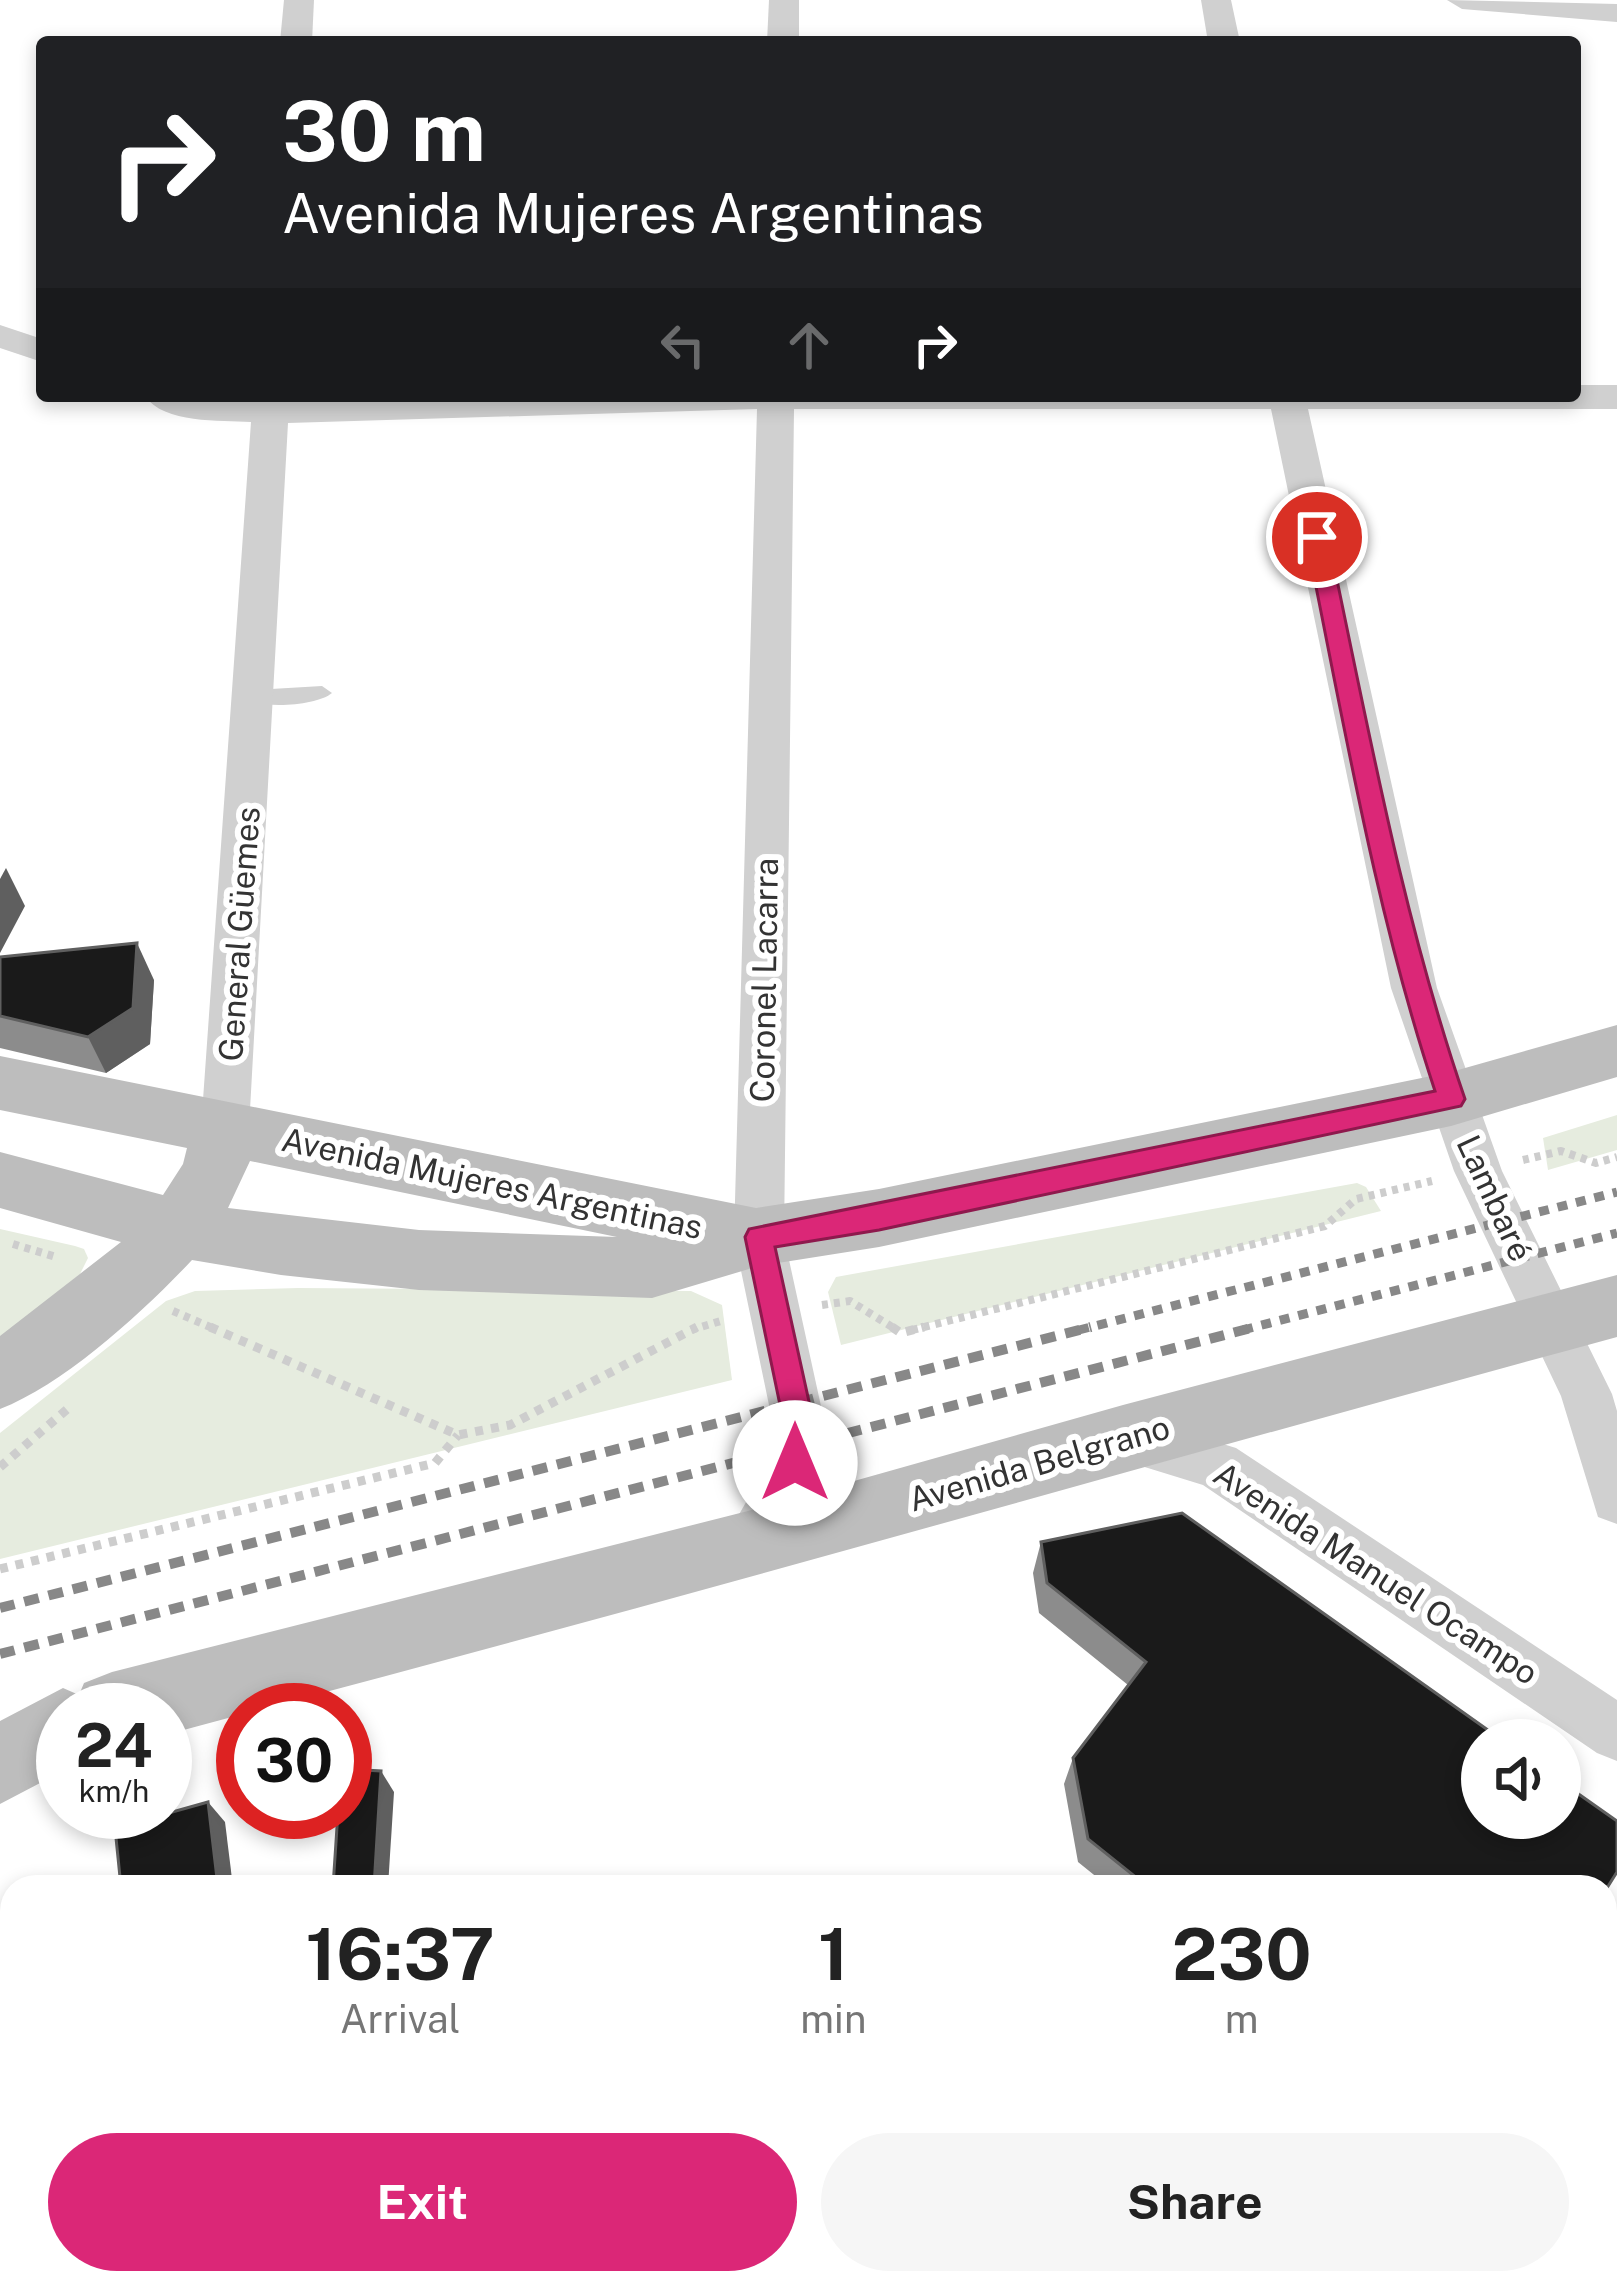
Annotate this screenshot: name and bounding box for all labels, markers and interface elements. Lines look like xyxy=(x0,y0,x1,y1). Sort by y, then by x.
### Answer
text: 30 m xyxy=(282,81,486,180)
icon: right xyxy=(84,84,240,240)
text: Avenida Mujeres Argentinas xyxy=(282,182,984,245)
icon: left xyxy=(650,312,716,378)
icon: ahead xyxy=(776,312,842,378)
icon: right xyxy=(902,312,968,378)
pin xyxy=(1266,486,1368,588)
icon: arrive xyxy=(1284,504,1350,570)
street label: General Güemes xyxy=(211,805,267,1063)
street label: Coronel Lacarra xyxy=(743,857,785,1103)
street label: Avenida Mujeres Argentinas xyxy=(278,1120,706,1246)
street label: Lambaré xyxy=(1449,1129,1541,1267)
position arrow xyxy=(732,1400,858,1526)
street label: Avenida Belgrano xyxy=(904,1408,1174,1518)
street label: Avenida Manuel Ocampo xyxy=(1207,1454,1545,1692)
speed limit sign: 30 xyxy=(216,1683,372,1839)
text: 24 xyxy=(75,1710,153,1781)
map controls xyxy=(1461,1719,1581,1839)
button: sound xyxy=(1461,1719,1581,1839)
text: km/h xyxy=(79,1773,149,1809)
text: 16:37 xyxy=(305,1912,495,1996)
text: 1 xyxy=(818,1912,849,1996)
text: 230 xyxy=(1172,1912,1312,1996)
text: Arrival xyxy=(340,1996,460,2042)
text: min xyxy=(800,1996,866,2042)
text: m xyxy=(1225,1996,1259,2042)
button: Exit xyxy=(48,2133,797,2271)
button: Share xyxy=(821,2133,1569,2271)

